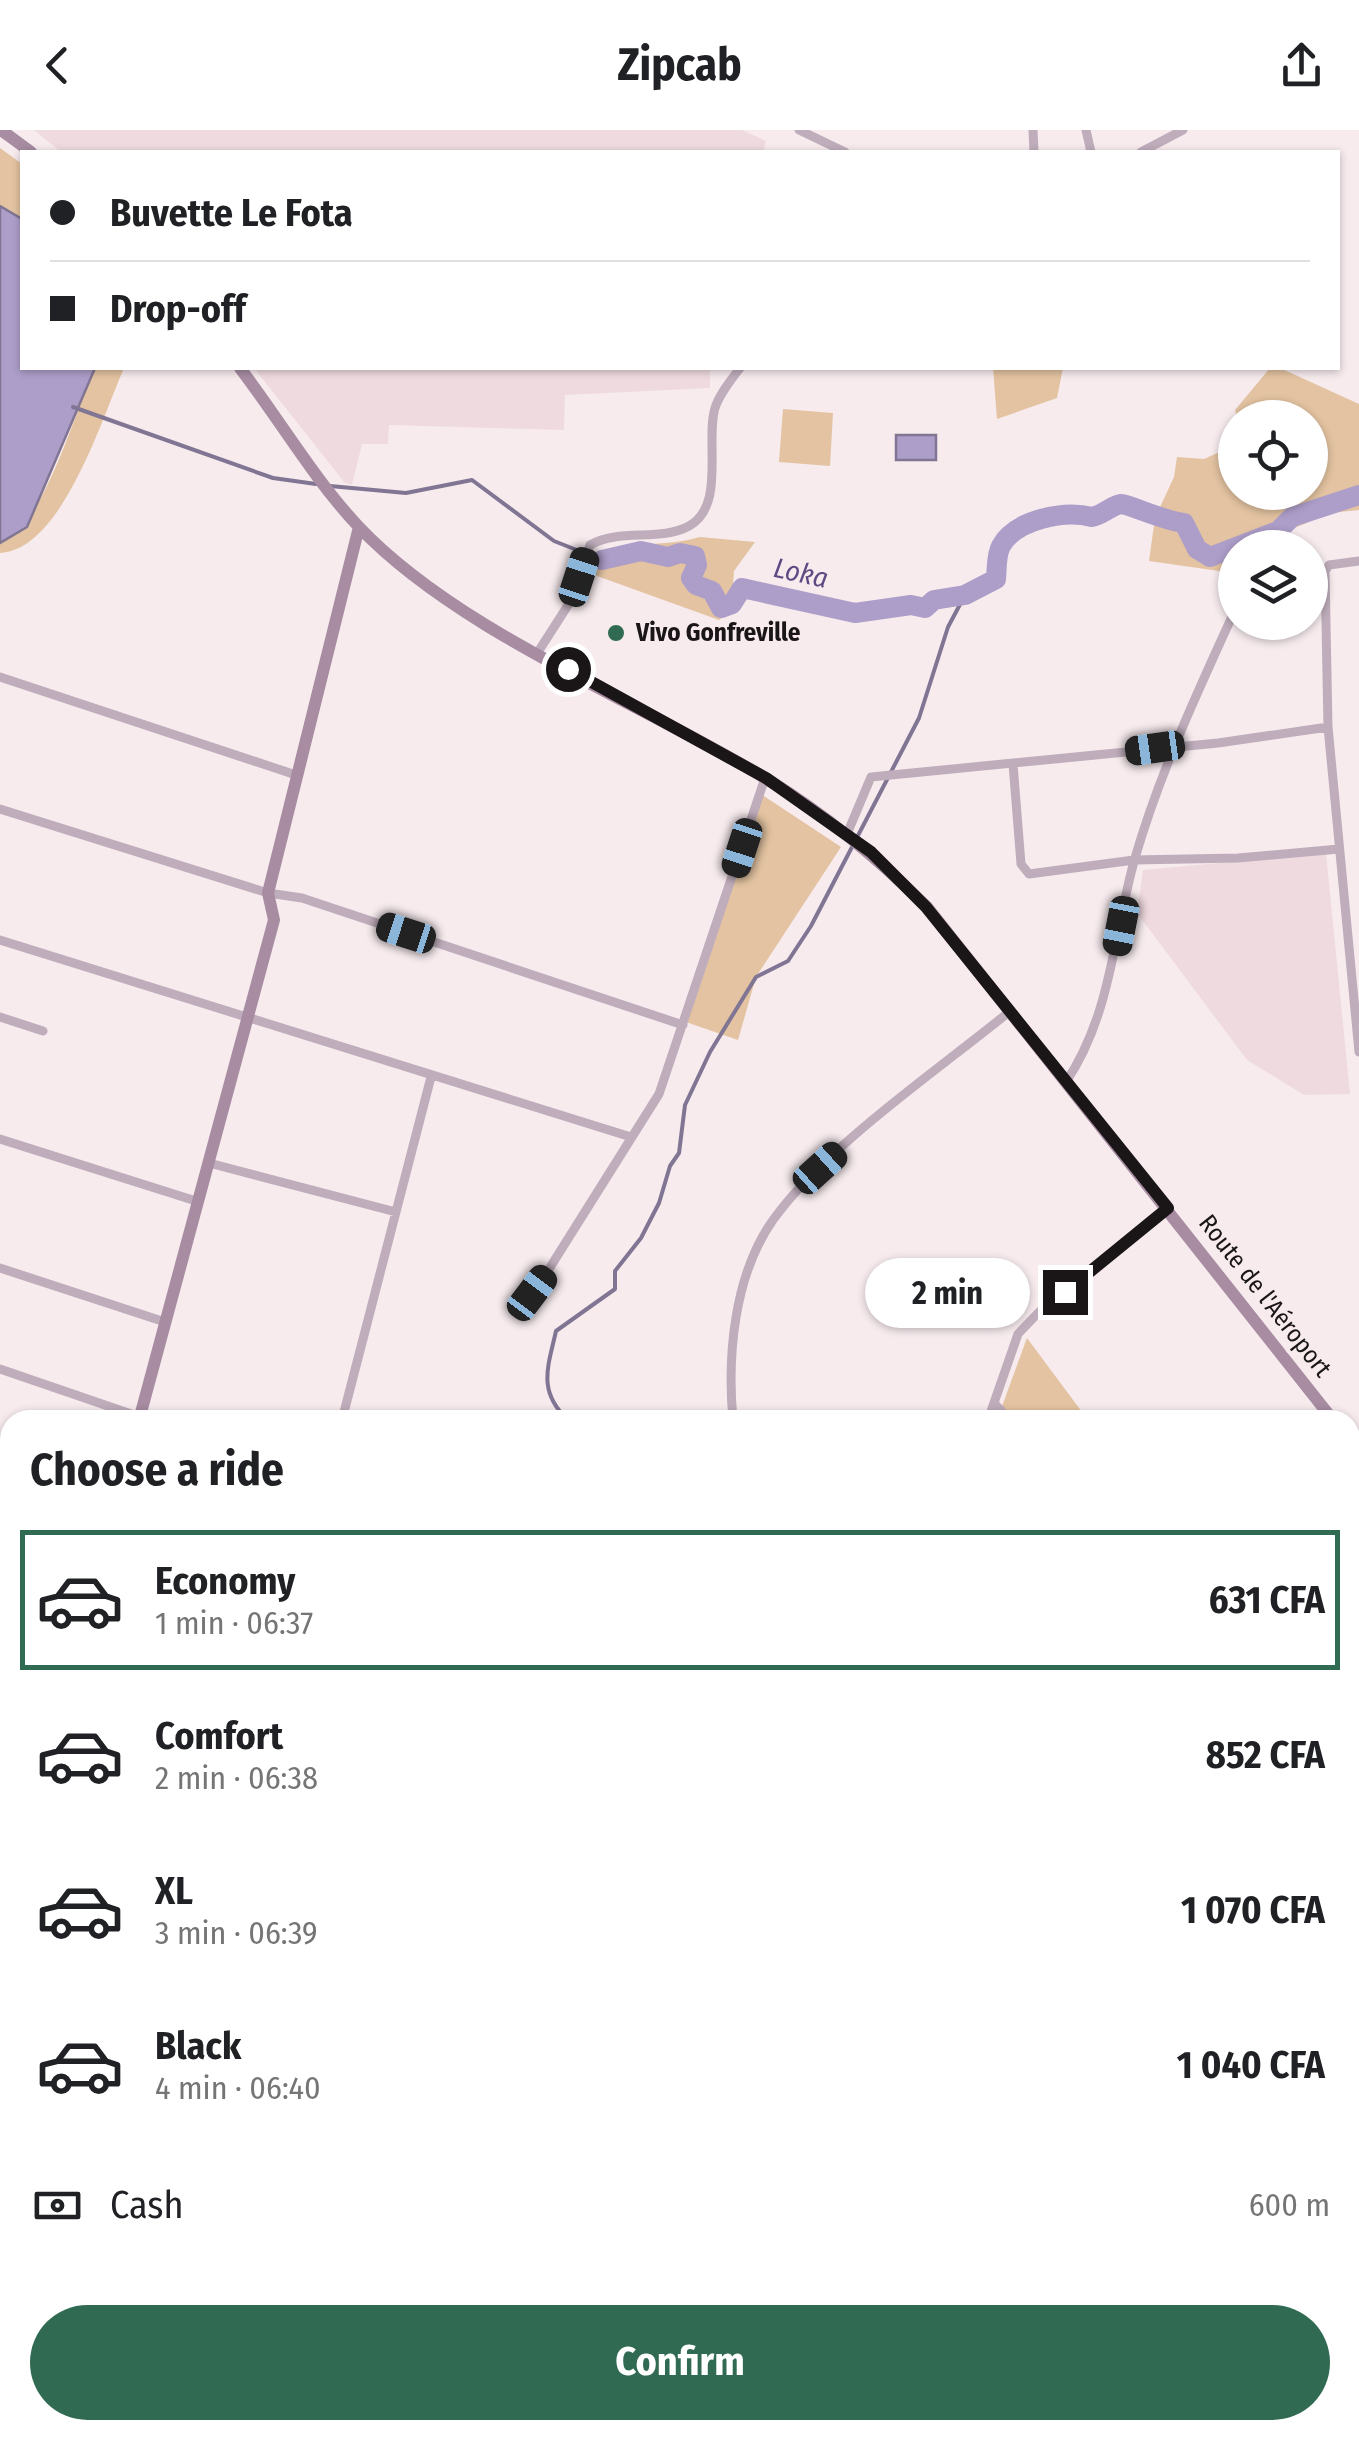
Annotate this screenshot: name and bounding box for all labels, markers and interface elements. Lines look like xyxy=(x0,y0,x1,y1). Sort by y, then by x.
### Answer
icon: back xyxy=(30,38,85,93)
text: Zipcab xyxy=(617,38,742,92)
icon: share xyxy=(1274,38,1329,93)
text: Buvette Le Fota xyxy=(110,190,353,236)
text: Drop-off xyxy=(110,286,246,332)
map controls xyxy=(1218,400,1328,640)
button: locate xyxy=(1218,400,1328,510)
button: layers xyxy=(1218,530,1328,640)
car xyxy=(555,544,603,610)
water label: Loka xyxy=(771,551,831,595)
place label: Vivo Gonfreville xyxy=(635,618,801,648)
marker: Vivo Gonfreville xyxy=(605,622,627,644)
route start xyxy=(546,647,591,692)
car xyxy=(1123,729,1187,767)
car xyxy=(718,815,766,881)
car xyxy=(1101,894,1141,958)
car xyxy=(373,909,439,957)
car xyxy=(788,1137,852,1199)
street label: Route de l'Aéroport xyxy=(1192,1209,1338,1384)
callout: 2 min xyxy=(865,1257,1030,1327)
car xyxy=(502,1260,562,1326)
route end xyxy=(1043,1270,1088,1315)
text: 2 min xyxy=(912,1274,983,1312)
text: Choose a ride xyxy=(30,1443,284,1497)
icon: car xyxy=(35,1555,125,1645)
text: Economy xyxy=(155,1558,295,1604)
text: 631 CFA xyxy=(1209,1577,1325,1623)
text: 1 min · 06:37 xyxy=(155,1604,313,1642)
icon: car xyxy=(35,1710,125,1800)
text: Comfort xyxy=(155,1713,283,1759)
text: 852 CFA xyxy=(1206,1732,1325,1778)
text: 2 min · 06:38 xyxy=(155,1759,318,1797)
icon: car xyxy=(35,1865,125,1955)
text: XL xyxy=(155,1868,193,1914)
text: 1 070 CFA xyxy=(1181,1887,1325,1933)
text: 3 min · 06:39 xyxy=(155,1914,318,1952)
icon: car xyxy=(35,2020,125,2110)
text: Black xyxy=(155,2023,241,2069)
text: 1 040 CFA xyxy=(1177,2042,1325,2088)
text: 4 min · 06:40 xyxy=(155,2069,321,2107)
icon: cash xyxy=(30,2178,85,2233)
text: Cash xyxy=(110,2182,184,2228)
text: 600 m xyxy=(1249,2186,1330,2224)
button: Confirm xyxy=(30,2305,1330,2420)

